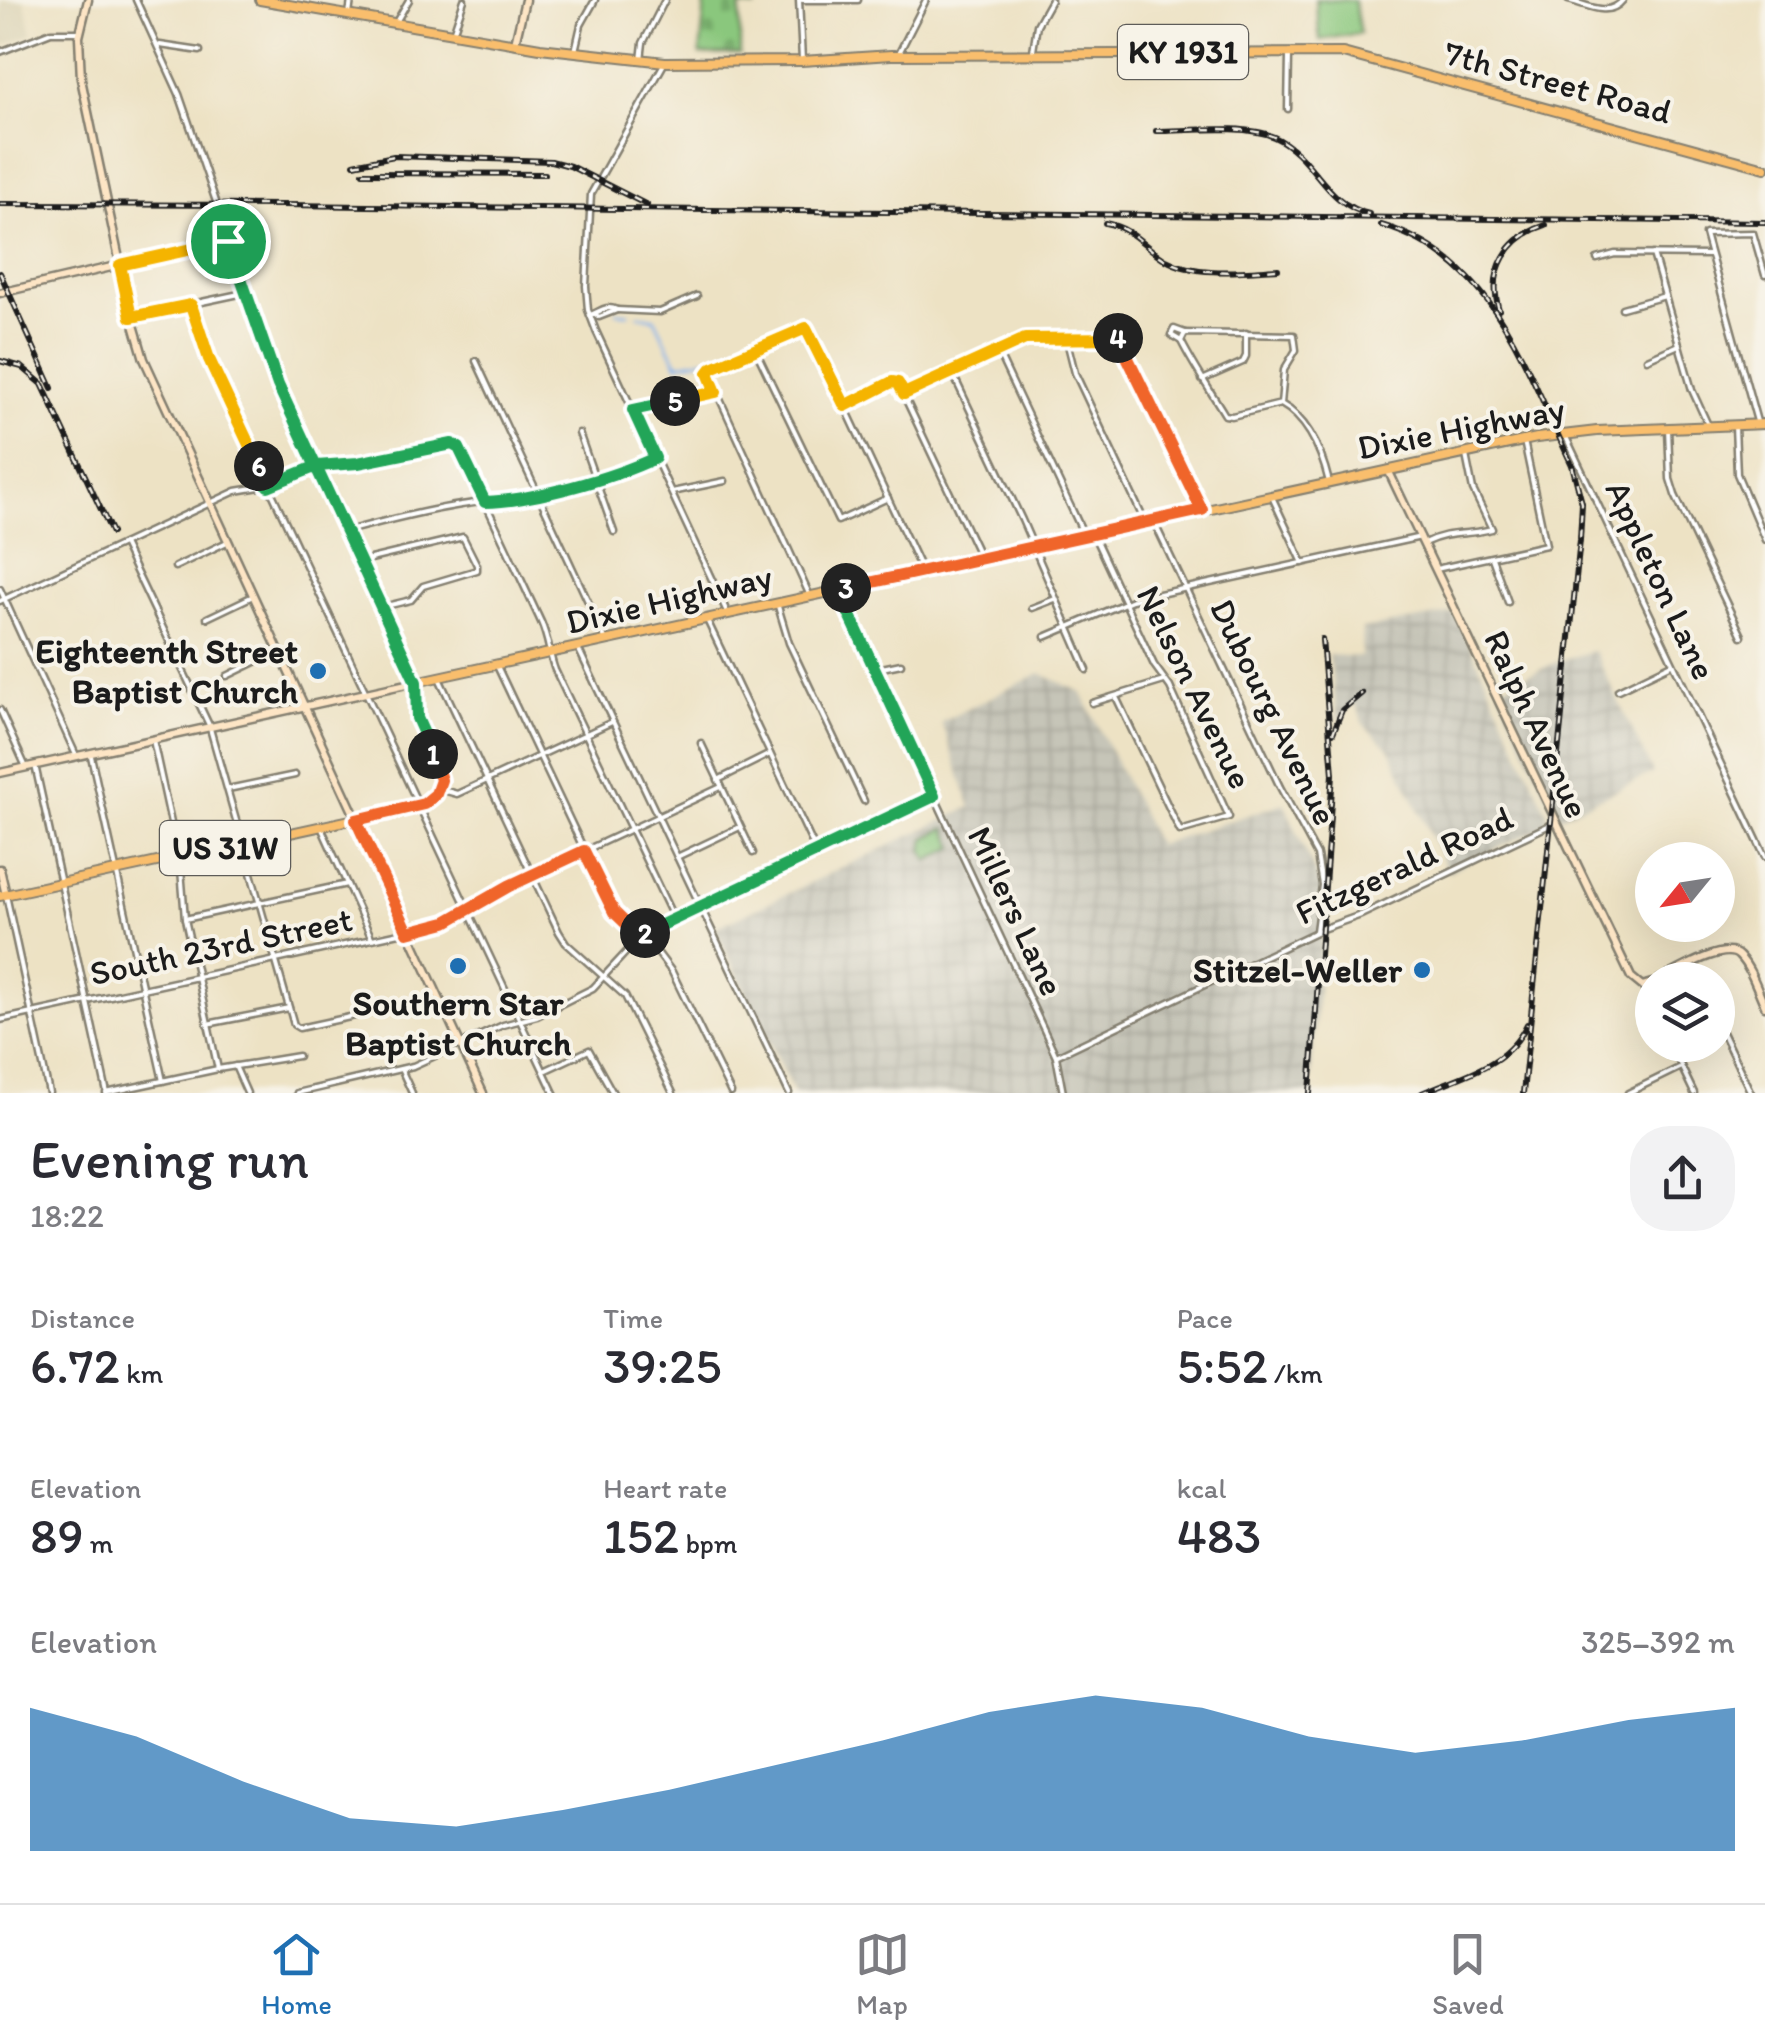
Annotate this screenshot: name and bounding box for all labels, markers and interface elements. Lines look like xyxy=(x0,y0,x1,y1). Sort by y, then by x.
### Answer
road number: KY 1931 xyxy=(1118,25,1248,79)
street label: 7th Street Road xyxy=(1440,31,1676,133)
pin xyxy=(186,199,271,284)
icon: arrive xyxy=(201,214,256,269)
pin: 4 xyxy=(1093,313,1143,363)
text: 4 xyxy=(1110,321,1126,355)
pin: 5 xyxy=(650,376,700,426)
text: 5 xyxy=(668,384,682,418)
street label: Dixie Highway xyxy=(1354,387,1568,469)
pin: 6 xyxy=(234,441,284,491)
text: 6 xyxy=(252,449,266,483)
street label: Appleton Lane xyxy=(1597,474,1725,686)
street label: Dixie Highway xyxy=(562,555,776,643)
pin: 3 xyxy=(821,563,871,613)
text: 3 xyxy=(838,571,854,605)
street label: Nelson Avenue xyxy=(1128,579,1262,795)
street label: Dubourg Avenue xyxy=(1201,592,1347,832)
street label: Ralph Avenue xyxy=(1475,623,1599,825)
place label: Eighteenth Street Baptist Church xyxy=(35,630,298,712)
marker: Eighteenth Street Baptist Church xyxy=(307,660,329,682)
pin: 1 xyxy=(408,729,458,779)
text: 1 xyxy=(427,737,440,771)
street label: Fitzgerald Road xyxy=(1289,796,1519,934)
street label: Millers Lane xyxy=(959,820,1073,1002)
road number: US 31W xyxy=(160,821,290,875)
north arrow xyxy=(1635,842,1735,942)
map controls xyxy=(1635,842,1735,1062)
street label: South 23rd Street xyxy=(86,898,356,994)
pin: 2 xyxy=(620,908,670,958)
text: 2 xyxy=(638,916,652,950)
place label: Stitzel-Weller xyxy=(1193,949,1403,991)
marker: Southern Star Baptist Church xyxy=(447,955,469,977)
marker: Stitzel-Weller xyxy=(1411,959,1433,981)
button: layers xyxy=(1635,962,1735,1062)
place label: Southern Star Baptist Church xyxy=(345,982,571,1064)
text: Evening run xyxy=(30,1126,309,1192)
button: share xyxy=(1630,1126,1735,1231)
text: 18:22 xyxy=(30,1197,104,1235)
text: Distance xyxy=(30,1301,135,1335)
text: Time xyxy=(603,1301,663,1335)
text: Pace xyxy=(1177,1301,1233,1335)
text: 6.72 xyxy=(30,1335,120,1396)
text: 39:25 xyxy=(603,1335,722,1396)
text: 5:52 xyxy=(1177,1335,1268,1396)
text: km xyxy=(120,1356,163,1390)
text: /km xyxy=(1268,1356,1323,1390)
text: Elevation xyxy=(30,1471,141,1505)
text: Heart rate xyxy=(603,1471,727,1505)
text: kcal xyxy=(1177,1471,1226,1505)
text: 89 xyxy=(30,1505,84,1566)
text: 152 xyxy=(603,1505,679,1566)
text: 483 xyxy=(1177,1505,1261,1566)
text: m xyxy=(84,1526,113,1560)
text: bpm xyxy=(679,1526,737,1560)
text: Elevation xyxy=(30,1623,157,1661)
text: 325–392 m xyxy=(1581,1623,1735,1661)
tab: Home xyxy=(261,1927,332,2021)
tab: Map xyxy=(855,1927,910,2021)
tab: Saved xyxy=(1432,1927,1504,2021)

